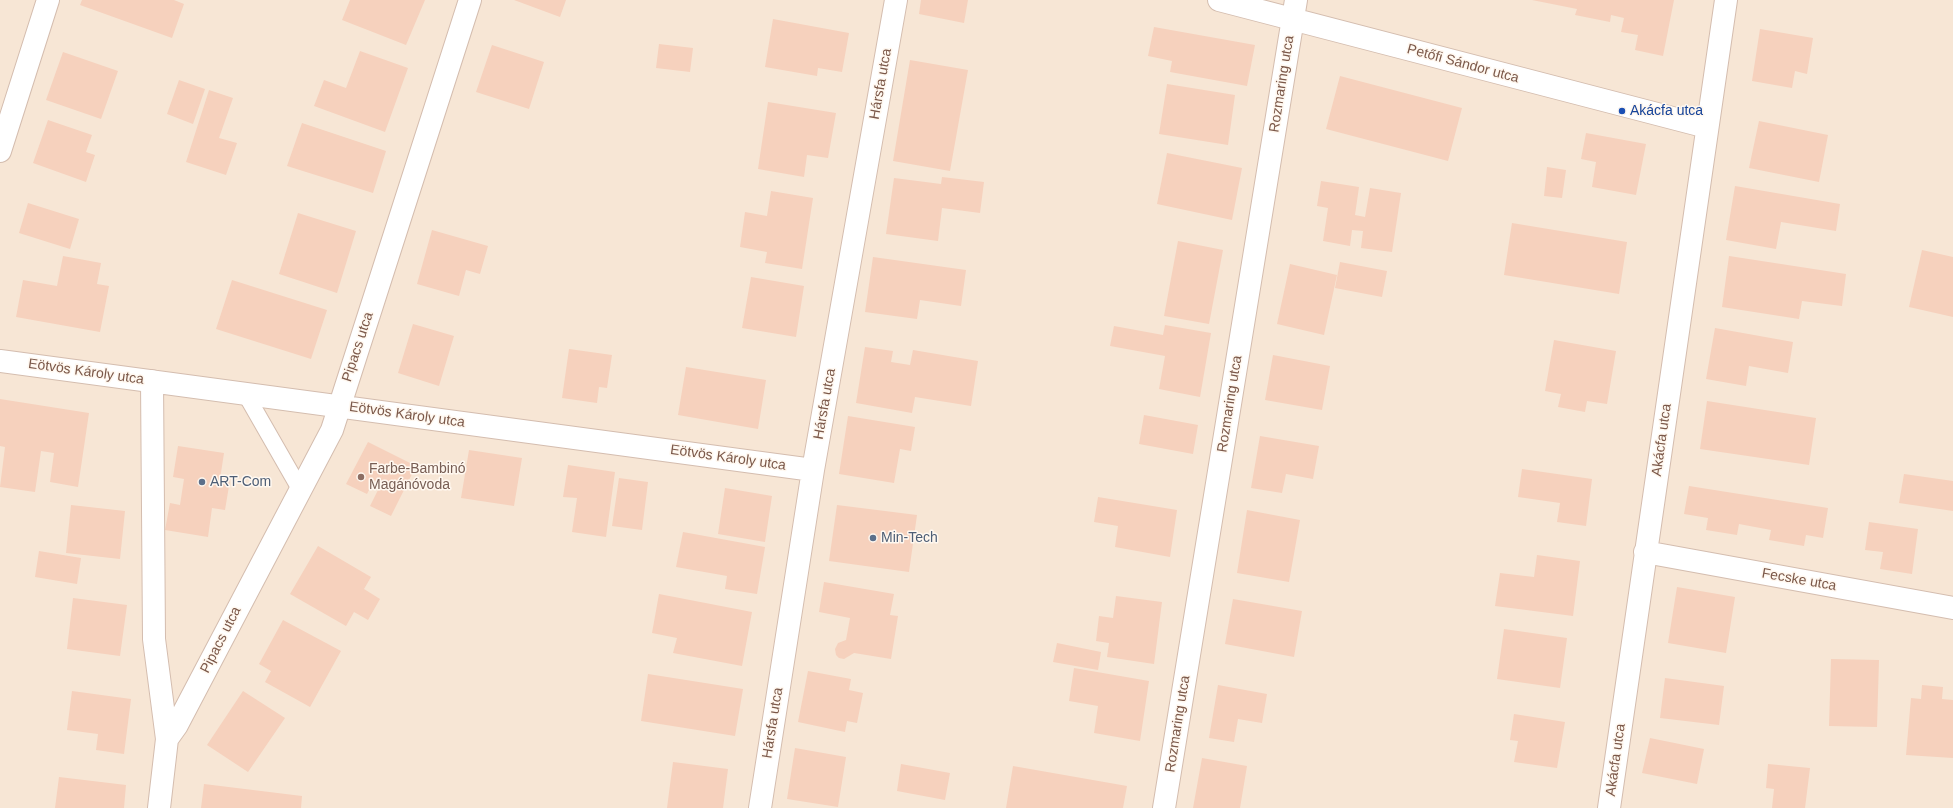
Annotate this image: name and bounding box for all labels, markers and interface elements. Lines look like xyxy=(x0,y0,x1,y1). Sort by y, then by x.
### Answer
street label: Rozmaring utca xyxy=(1266,34,1298,134)
street label: Petőfi Sándor utca xyxy=(1405,41,1521,87)
street label: Hársfa utca xyxy=(867,47,895,121)
place label: Akácfa utca xyxy=(1630,103,1703,119)
marker: Akácfa utca xyxy=(1617,106,1627,116)
street label: Pipacs utca xyxy=(339,310,377,384)
street label: Rozmaring utca xyxy=(1214,354,1246,454)
street label: Eötvös Károly utca xyxy=(27,356,145,388)
street label: Hársfa utca xyxy=(811,367,839,441)
street label: Eötvös Károly utca xyxy=(348,399,466,431)
street label: Akácfa utca xyxy=(1649,403,1675,477)
street label: Eötvös Károly utca xyxy=(669,442,787,474)
place label: Farbe-Bambinó Magánóvoda xyxy=(369,461,465,494)
marker: Farbe-Bambinó Magánóvoda xyxy=(356,472,366,482)
place label: ART-Com xyxy=(210,474,271,490)
marker: ART-Com xyxy=(197,477,207,487)
place label: Min-Tech xyxy=(881,530,938,546)
marker: Min-Tech xyxy=(868,533,878,543)
street label: Fecske utca xyxy=(1760,565,1838,595)
street label: Pipacs utca xyxy=(197,604,245,676)
street label: Rozmaring utca xyxy=(1162,674,1194,774)
street label: Hársfa utca xyxy=(759,686,787,760)
street label: Akácfa utca xyxy=(1603,723,1629,797)

